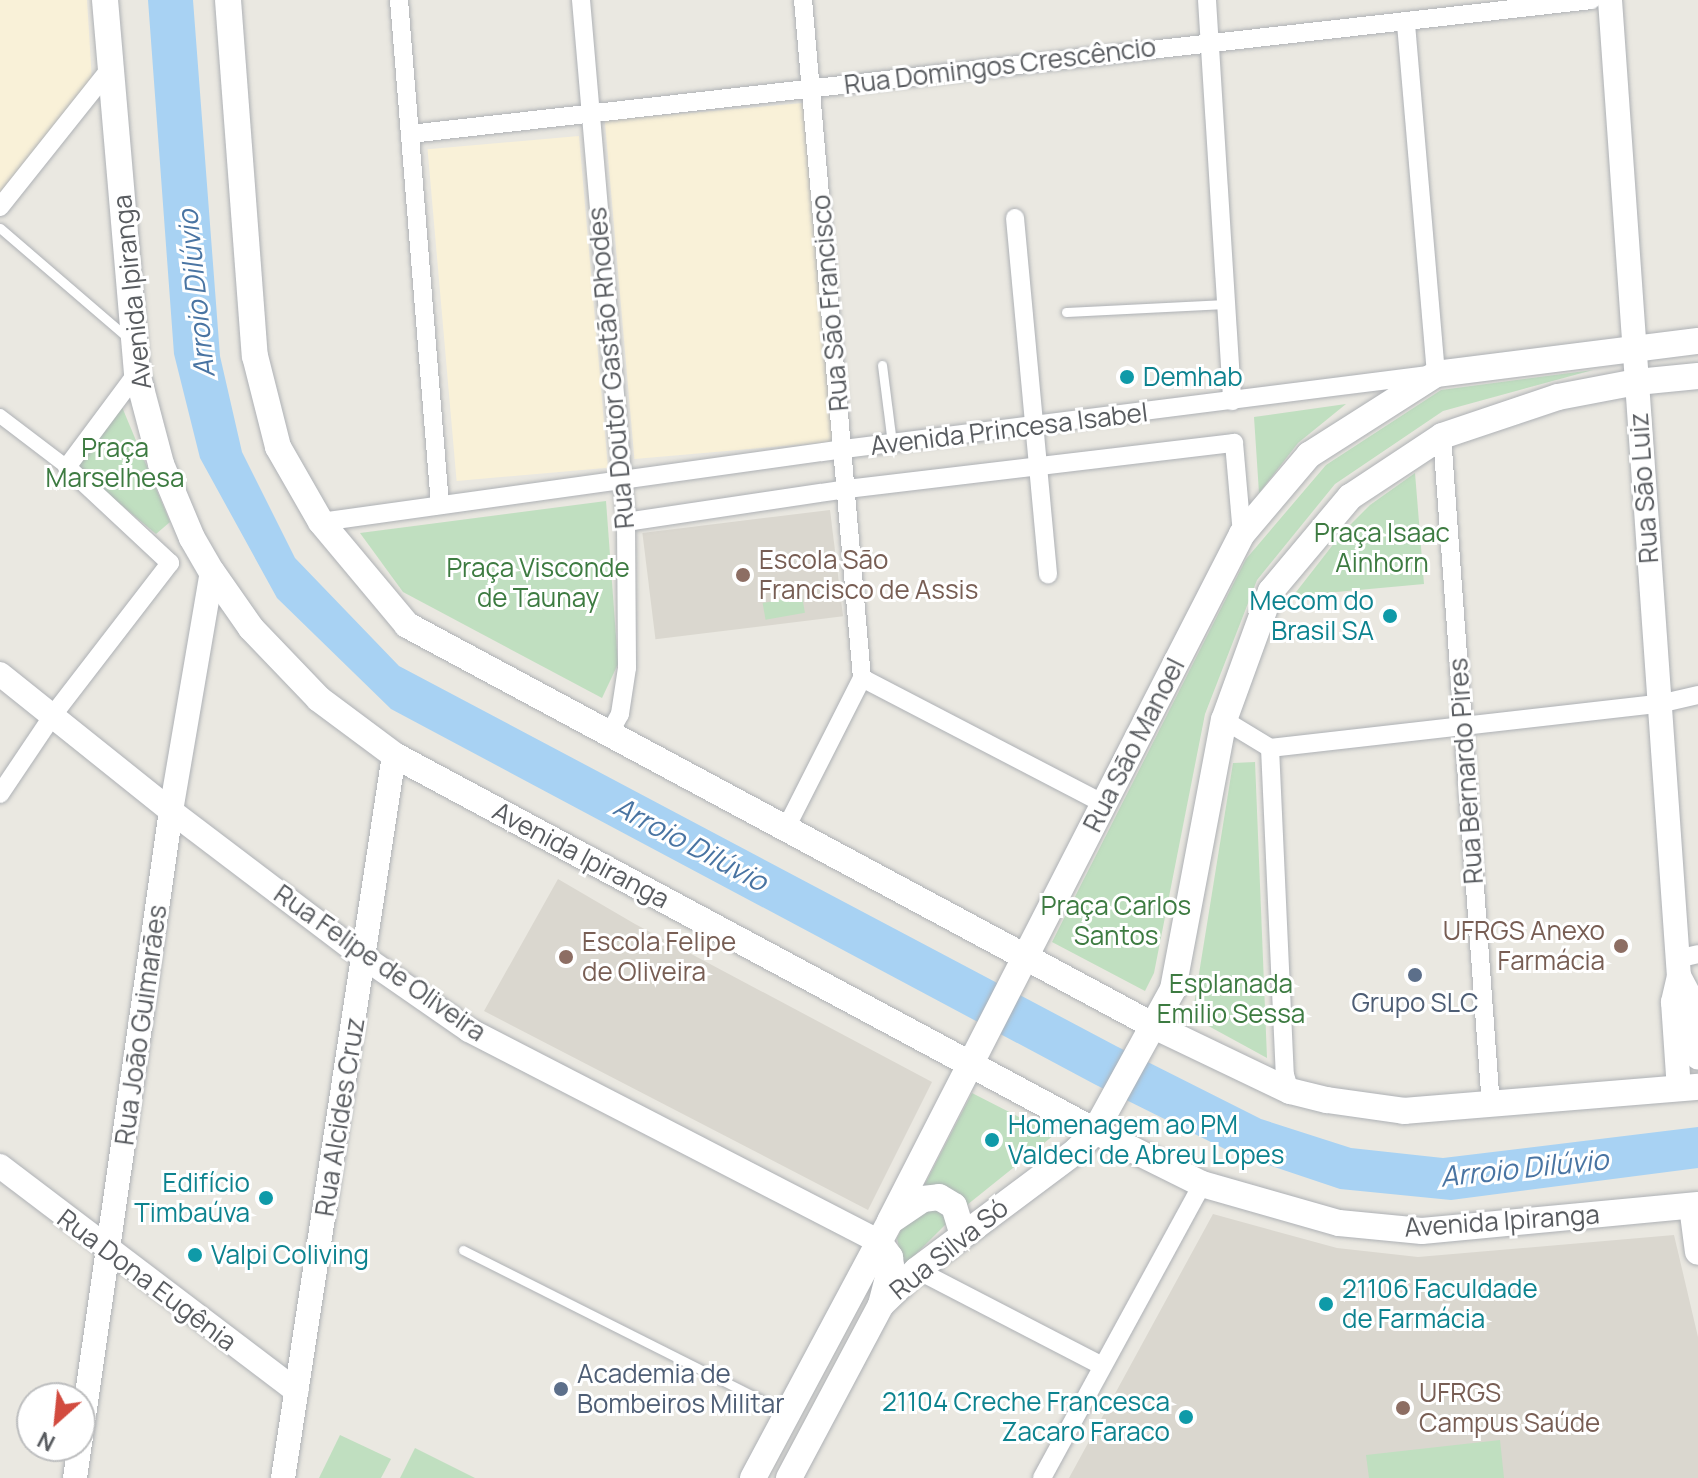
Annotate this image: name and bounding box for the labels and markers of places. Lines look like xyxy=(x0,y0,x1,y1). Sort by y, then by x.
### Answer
place label: Demhab xyxy=(1143,361,1243,393)
marker: Demhab xyxy=(1118,368,1136,386)
place label: Escola São Francisco de Assis xyxy=(759,544,978,606)
marker: Escola São Francisco de Assis xyxy=(734,566,752,584)
place label: Mecom do Brasil SA xyxy=(1250,585,1374,646)
marker: Mecom do Brasil SA xyxy=(1381,607,1399,625)
place label: UFRGS Anexo Farmácia xyxy=(1443,915,1605,976)
place label: Escola Felipe de Oliveira xyxy=(582,926,736,988)
marker: UFRGS Anexo Farmácia xyxy=(1612,937,1630,955)
marker: Escola Felipe de Oliveira xyxy=(557,948,575,966)
marker: Grupo SLC xyxy=(1406,966,1424,984)
place label: Grupo SLC xyxy=(1351,987,1479,1019)
place label: Homenagem ao PM Valdeci de Abreu Lopes xyxy=(1008,1109,1284,1170)
marker: Homenagem ao PM Valdeci de Abreu Lopes xyxy=(983,1131,1001,1149)
place label: Edifício Timbaúva xyxy=(134,1167,250,1228)
marker: Edifício Timbaúva xyxy=(257,1189,275,1207)
place label: Valpi Coliving xyxy=(211,1239,369,1271)
marker: Valpi Coliving xyxy=(186,1246,204,1264)
place label: 21106 Faculdade de Farmácia xyxy=(1342,1273,1538,1334)
marker: 21106 Faculdade de Farmácia xyxy=(1317,1295,1335,1313)
place label: Academia de Bombeiros Militar xyxy=(577,1358,785,1420)
place label: UFRGS Campus Saúde xyxy=(1419,1377,1600,1438)
marker: Academia de Bombeiros Militar xyxy=(552,1380,570,1398)
place label: 21104 Creche Francesca Zacaro Faraco xyxy=(882,1386,1170,1448)
marker: UFRGS Campus Saúde xyxy=(1394,1399,1412,1417)
marker: 21104 Creche Francesca Zacaro Faraco xyxy=(1177,1408,1195,1426)

